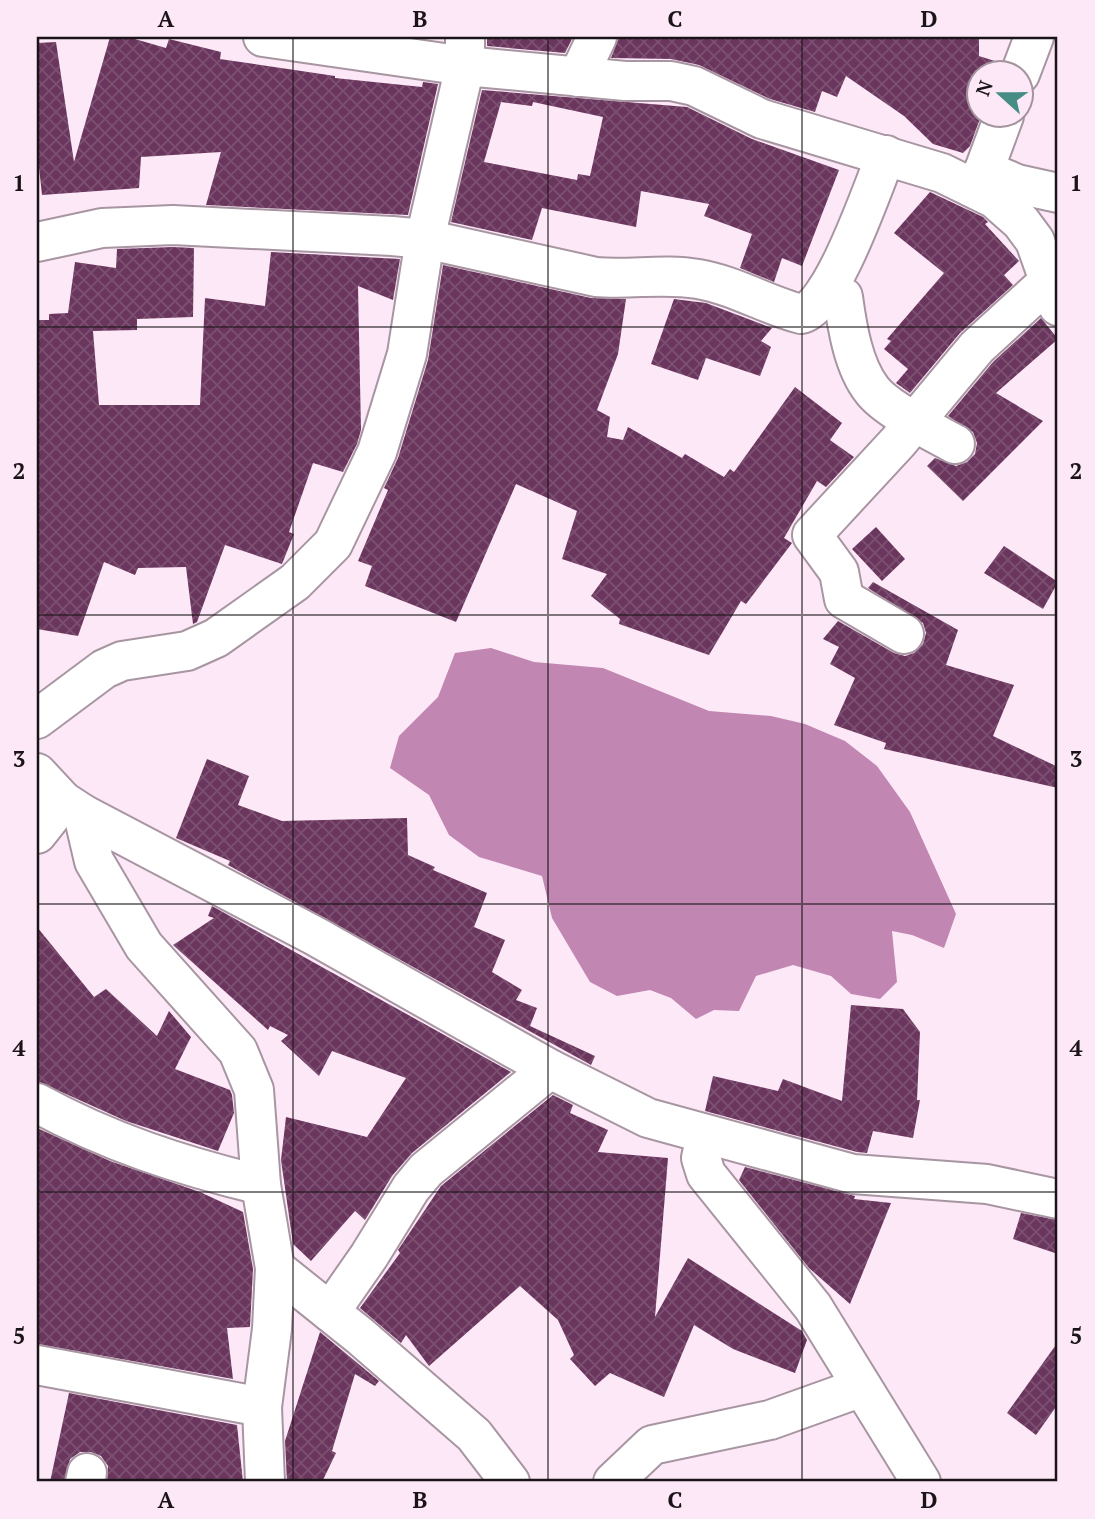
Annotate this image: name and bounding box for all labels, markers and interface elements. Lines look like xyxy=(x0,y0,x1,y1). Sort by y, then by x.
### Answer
text: A xyxy=(158,3,175,34)
text: B xyxy=(413,3,428,34)
text: C xyxy=(668,3,683,34)
text: D xyxy=(921,3,938,34)
north arrow xyxy=(965,60,1036,130)
text: N xyxy=(969,76,998,99)
text: 1 xyxy=(13,167,26,198)
text: 1 xyxy=(1070,167,1083,198)
text: 2 xyxy=(13,455,26,486)
text: 2 xyxy=(1070,455,1083,486)
text: 3 xyxy=(13,743,26,774)
text: 3 xyxy=(1070,743,1083,774)
text: 4 xyxy=(13,1032,26,1063)
text: 4 xyxy=(1070,1032,1083,1063)
text: 5 xyxy=(13,1320,26,1351)
text: 5 xyxy=(1070,1320,1083,1351)
text: A xyxy=(158,1484,175,1515)
text: B xyxy=(413,1484,428,1515)
text: C xyxy=(668,1484,683,1515)
text: D xyxy=(921,1484,938,1515)

